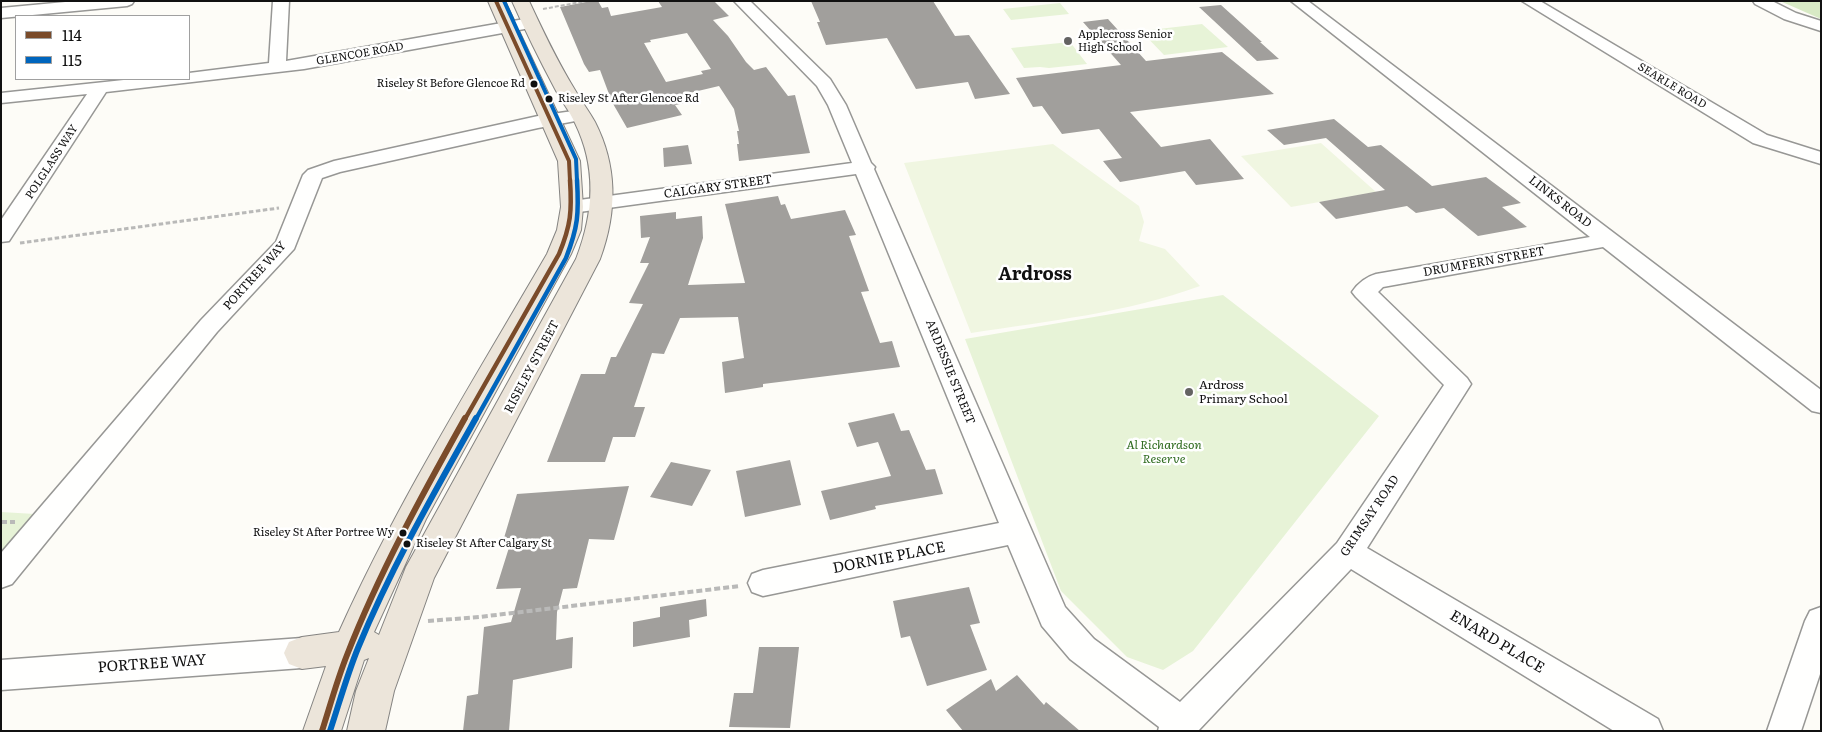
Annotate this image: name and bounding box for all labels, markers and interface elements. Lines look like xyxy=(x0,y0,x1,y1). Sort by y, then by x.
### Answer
legend xyxy=(15,15,190,80)
text: 114 xyxy=(62,23,82,46)
place label: Applecross Senior High School xyxy=(1078,28,1172,54)
marker: Applecross Senior High School xyxy=(1062,35,1074,47)
street label: GLENCOE ROAD xyxy=(315,40,405,68)
text: 115 xyxy=(62,48,82,71)
street label: SEARLE ROAD xyxy=(1635,60,1709,112)
place label: Riseley St Before Glencoe Rd xyxy=(377,77,525,91)
marker: Riseley St Before Glencoe Rd xyxy=(529,79,539,89)
place label: Riseley St After Glencoe Rd xyxy=(558,92,699,106)
marker: Riseley St After Glencoe Rd xyxy=(544,94,554,104)
street label: POLGLASS WAY xyxy=(23,122,81,202)
street label: CALGARY STREET xyxy=(663,172,773,202)
street label: LINKS ROAD xyxy=(1526,173,1594,231)
street label: PORTREE WAY xyxy=(220,239,290,313)
street label: DRUMFERN STREET xyxy=(1422,244,1546,280)
district label: Ardross xyxy=(998,264,1072,286)
street label: ARDESSIE STREET xyxy=(922,317,978,427)
street label: RISELEY STREET xyxy=(502,318,562,416)
place label: Ardross Primary School xyxy=(1199,378,1288,406)
marker: Ardross Primary School xyxy=(1183,386,1195,398)
park label: Al Richardson Reserve xyxy=(1126,438,1202,466)
street label: GRIMSAY ROAD xyxy=(1338,473,1402,559)
place label: Riseley St After Portree Wy xyxy=(253,526,394,540)
marker: Riseley St After Portree Wy xyxy=(398,528,408,538)
place label: Riseley St After Calgary St xyxy=(416,537,552,551)
street label: DORNIE PLACE xyxy=(831,538,947,578)
marker: Riseley St After Calgary St xyxy=(402,539,412,549)
street label: ENARD PLACE xyxy=(1446,607,1548,677)
street label: PORTREE WAY xyxy=(97,651,207,677)

